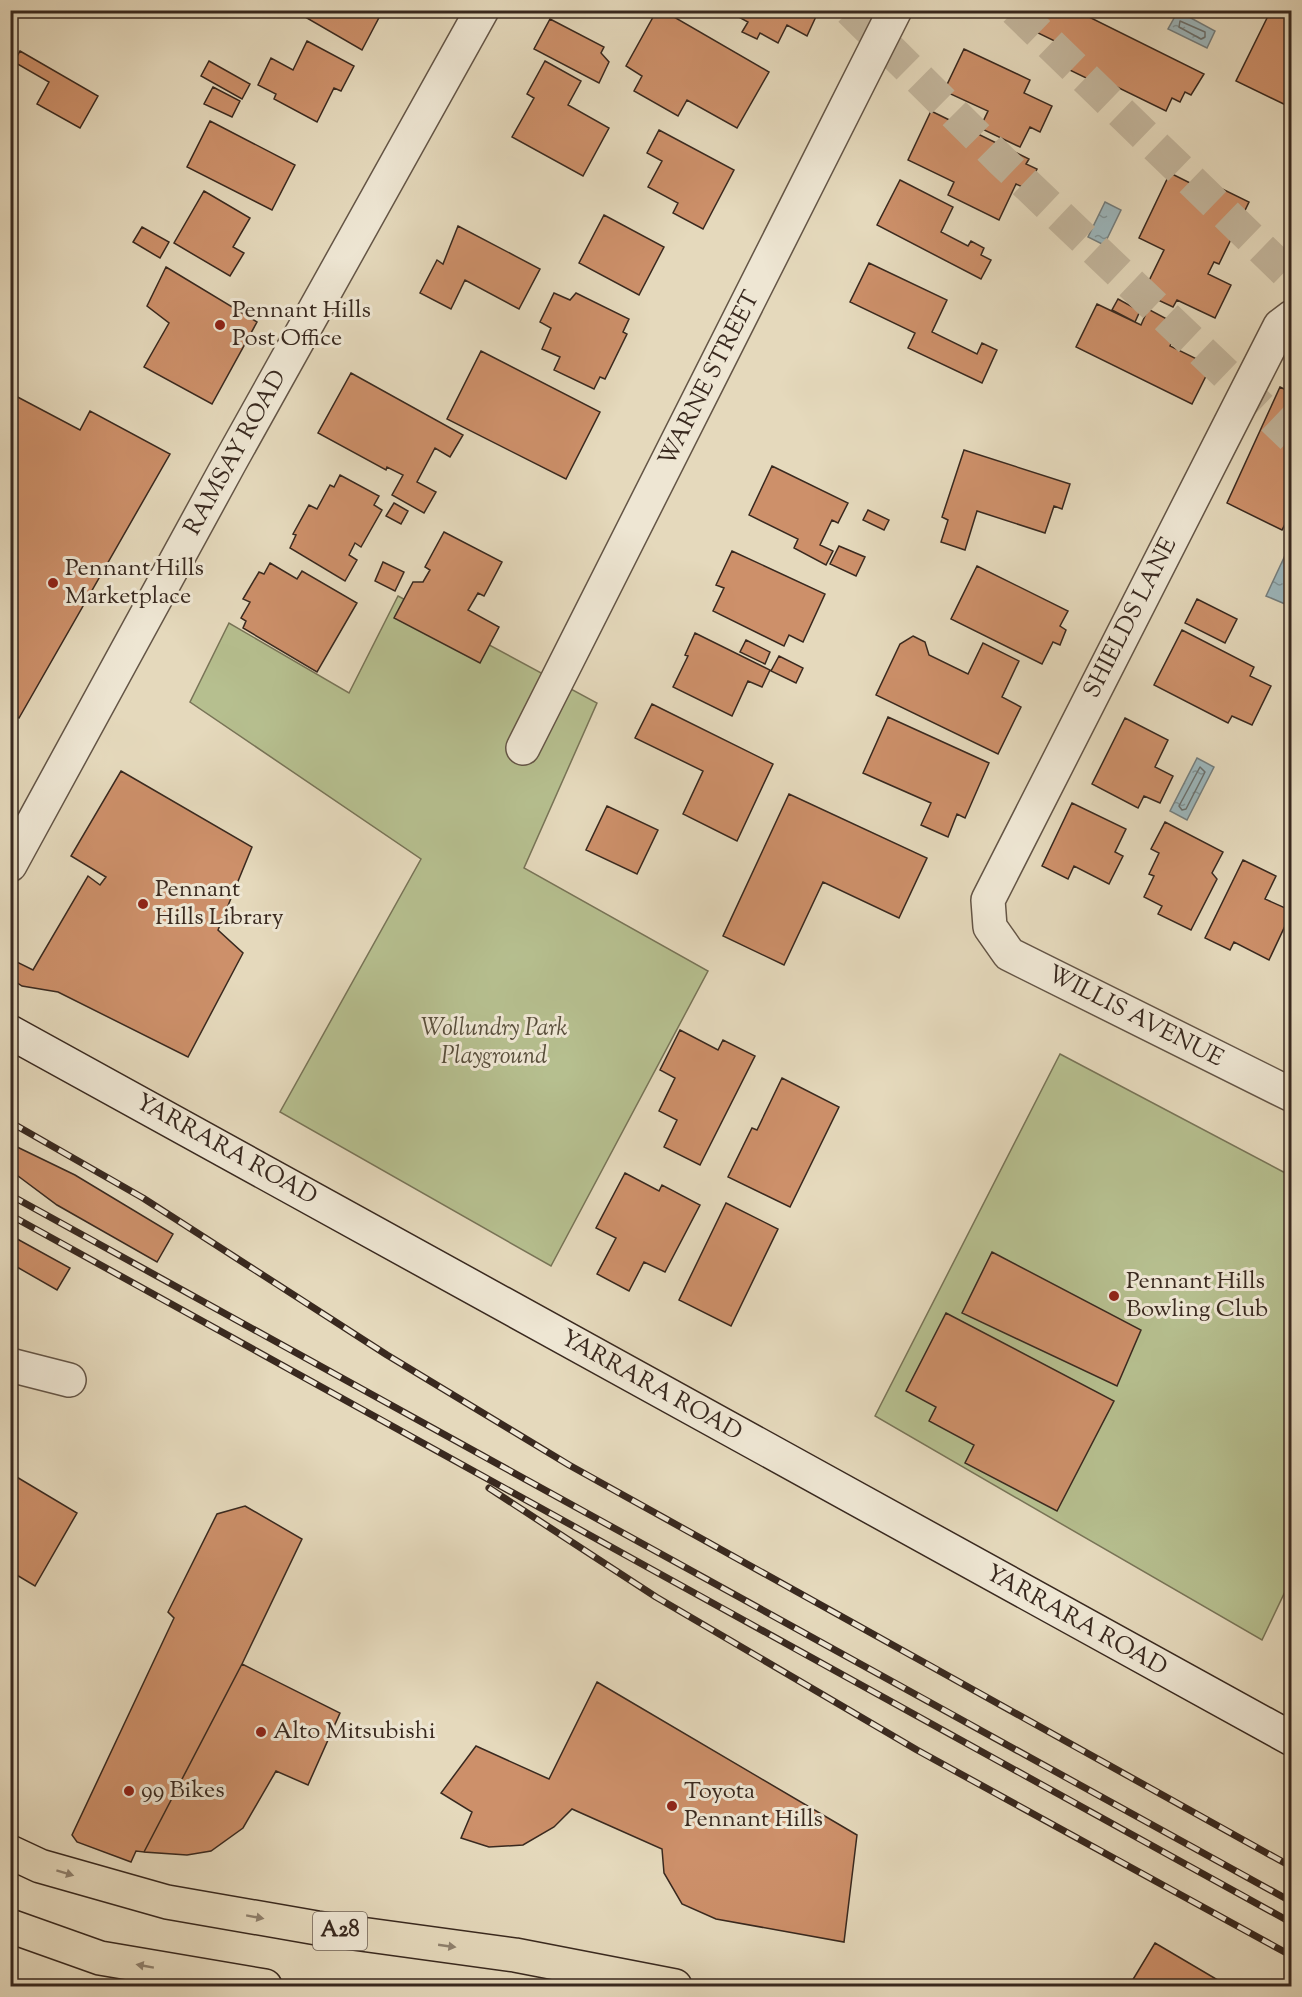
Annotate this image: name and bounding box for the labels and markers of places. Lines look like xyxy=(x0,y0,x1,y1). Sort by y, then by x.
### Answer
place label: Pennant Hills Post Office xyxy=(232,294,371,356)
marker: Pennant Hills Post Office xyxy=(213,318,227,332)
place label: Pennant Hills Marketplace xyxy=(65,552,204,614)
marker: Pennant Hills Marketplace xyxy=(46,576,60,590)
place label: Pennant Hills Library xyxy=(155,873,284,935)
marker: Pennant Hills Library xyxy=(136,897,150,911)
place label: Pennant Hills Bowling Club xyxy=(1126,1265,1268,1327)
marker: Pennant Hills Bowling Club xyxy=(1107,1289,1121,1303)
place label: Alto Mitsubishi xyxy=(273,1715,436,1749)
marker: Alto Mitsubishi xyxy=(254,1725,268,1739)
place label: 99 Bikes xyxy=(141,1774,225,1808)
place label: Toyota Pennant Hills xyxy=(684,1775,823,1837)
marker: 99 Bikes xyxy=(122,1784,136,1798)
marker: Toyota Pennant Hills xyxy=(665,1799,679,1813)

